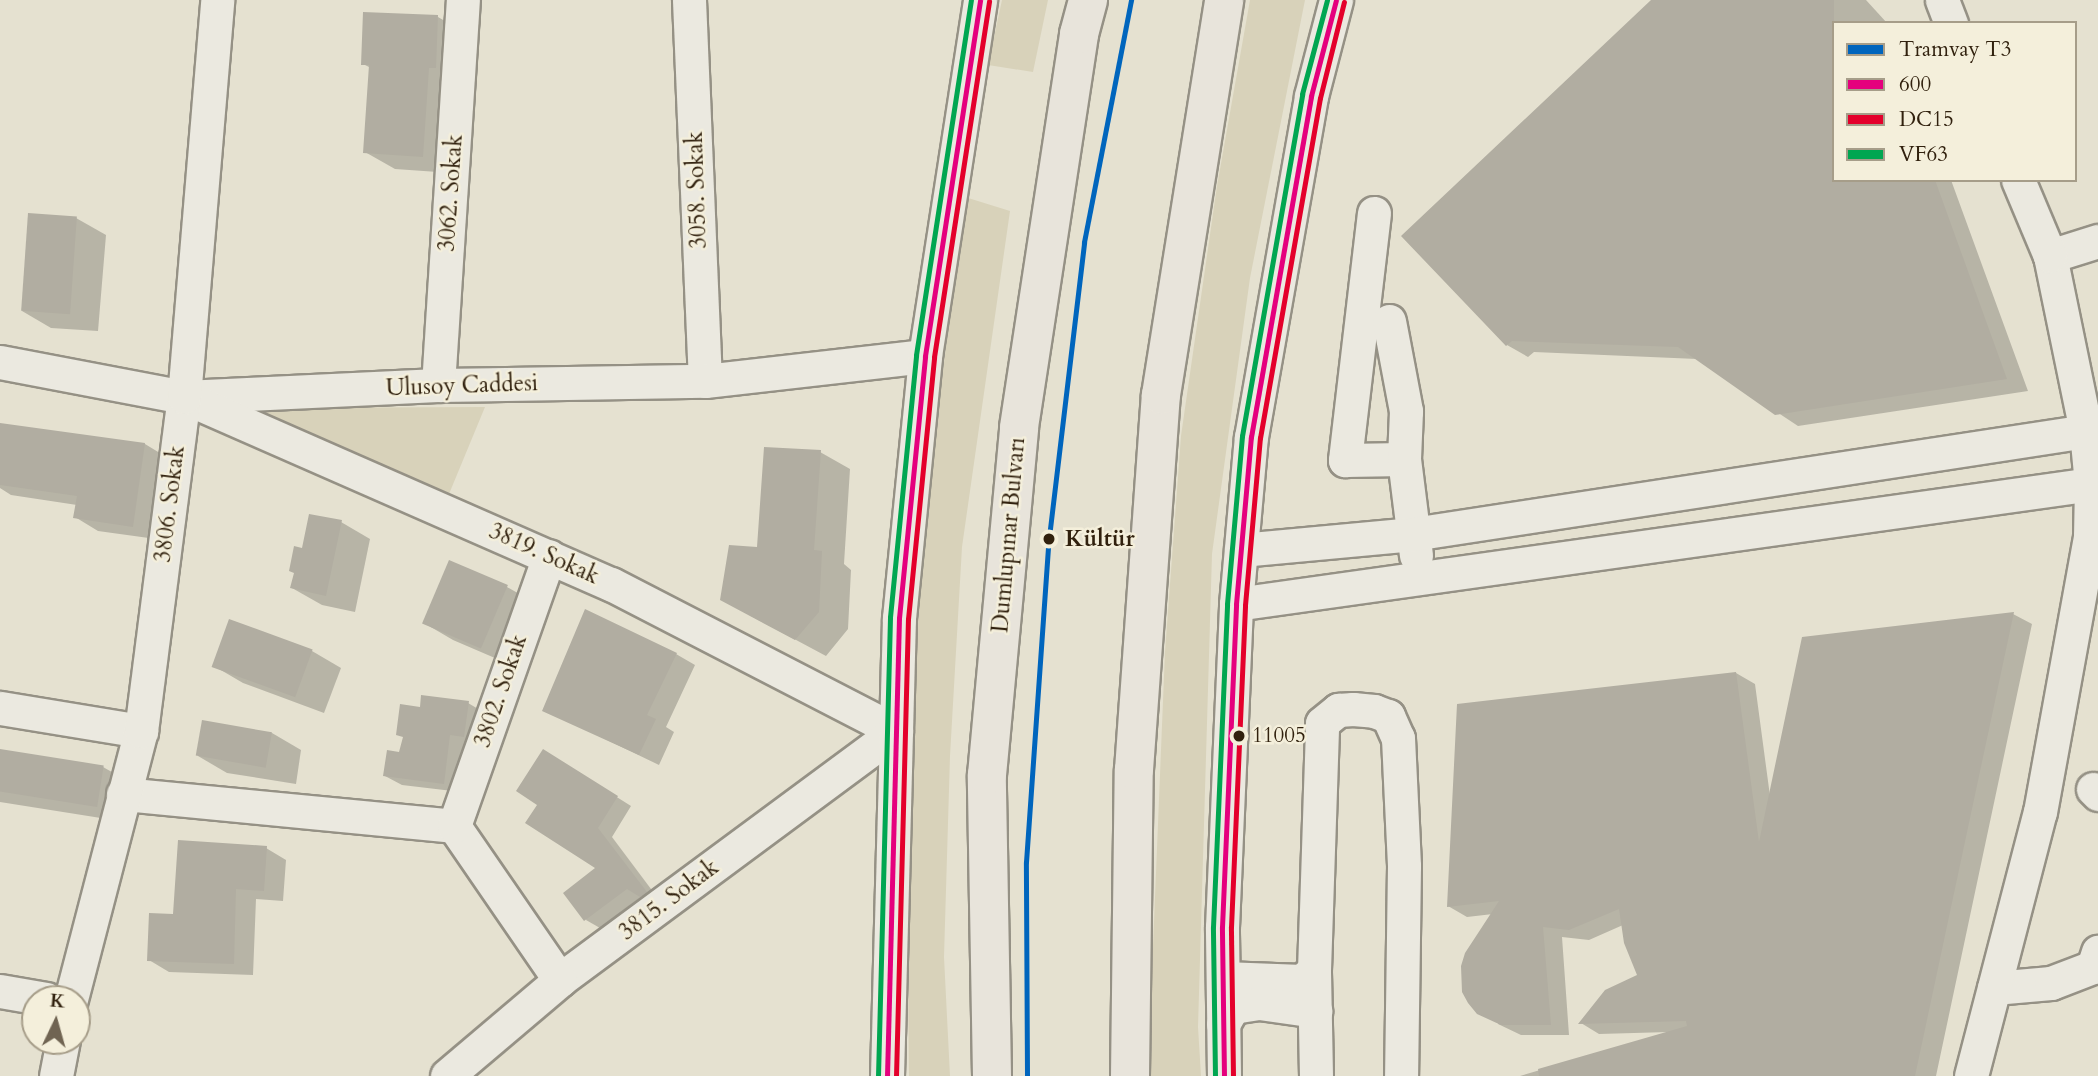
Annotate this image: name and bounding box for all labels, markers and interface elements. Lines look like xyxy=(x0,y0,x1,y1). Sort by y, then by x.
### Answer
legend xyxy=(1832,21,2077,182)
text: Tramvay T3 xyxy=(1899,35,2012,64)
text: 600 xyxy=(1899,70,1931,99)
text: DC15 xyxy=(1899,105,1954,134)
street label: 3058. Sokak xyxy=(681,131,713,249)
street label: 3062. Sokak xyxy=(433,133,469,253)
text: VF63 xyxy=(1899,140,1948,169)
street label: Ulusoy Caddesi xyxy=(385,370,539,402)
street label: Dumlupınar Bulvarı xyxy=(987,436,1031,634)
street label: 3806. Sokak xyxy=(149,444,191,564)
street label: 3819. Sokak xyxy=(485,517,603,591)
place label: Kültür xyxy=(1065,525,1135,553)
marker: Kültür xyxy=(1039,529,1059,549)
street label: 3802. Sokak xyxy=(469,631,533,751)
place label: 11005 xyxy=(1252,723,1306,749)
marker: 11005 xyxy=(1232,729,1246,743)
street label: 3815. Sokak xyxy=(614,854,724,946)
north arrow xyxy=(21,985,91,1055)
text: K xyxy=(49,987,66,1015)

